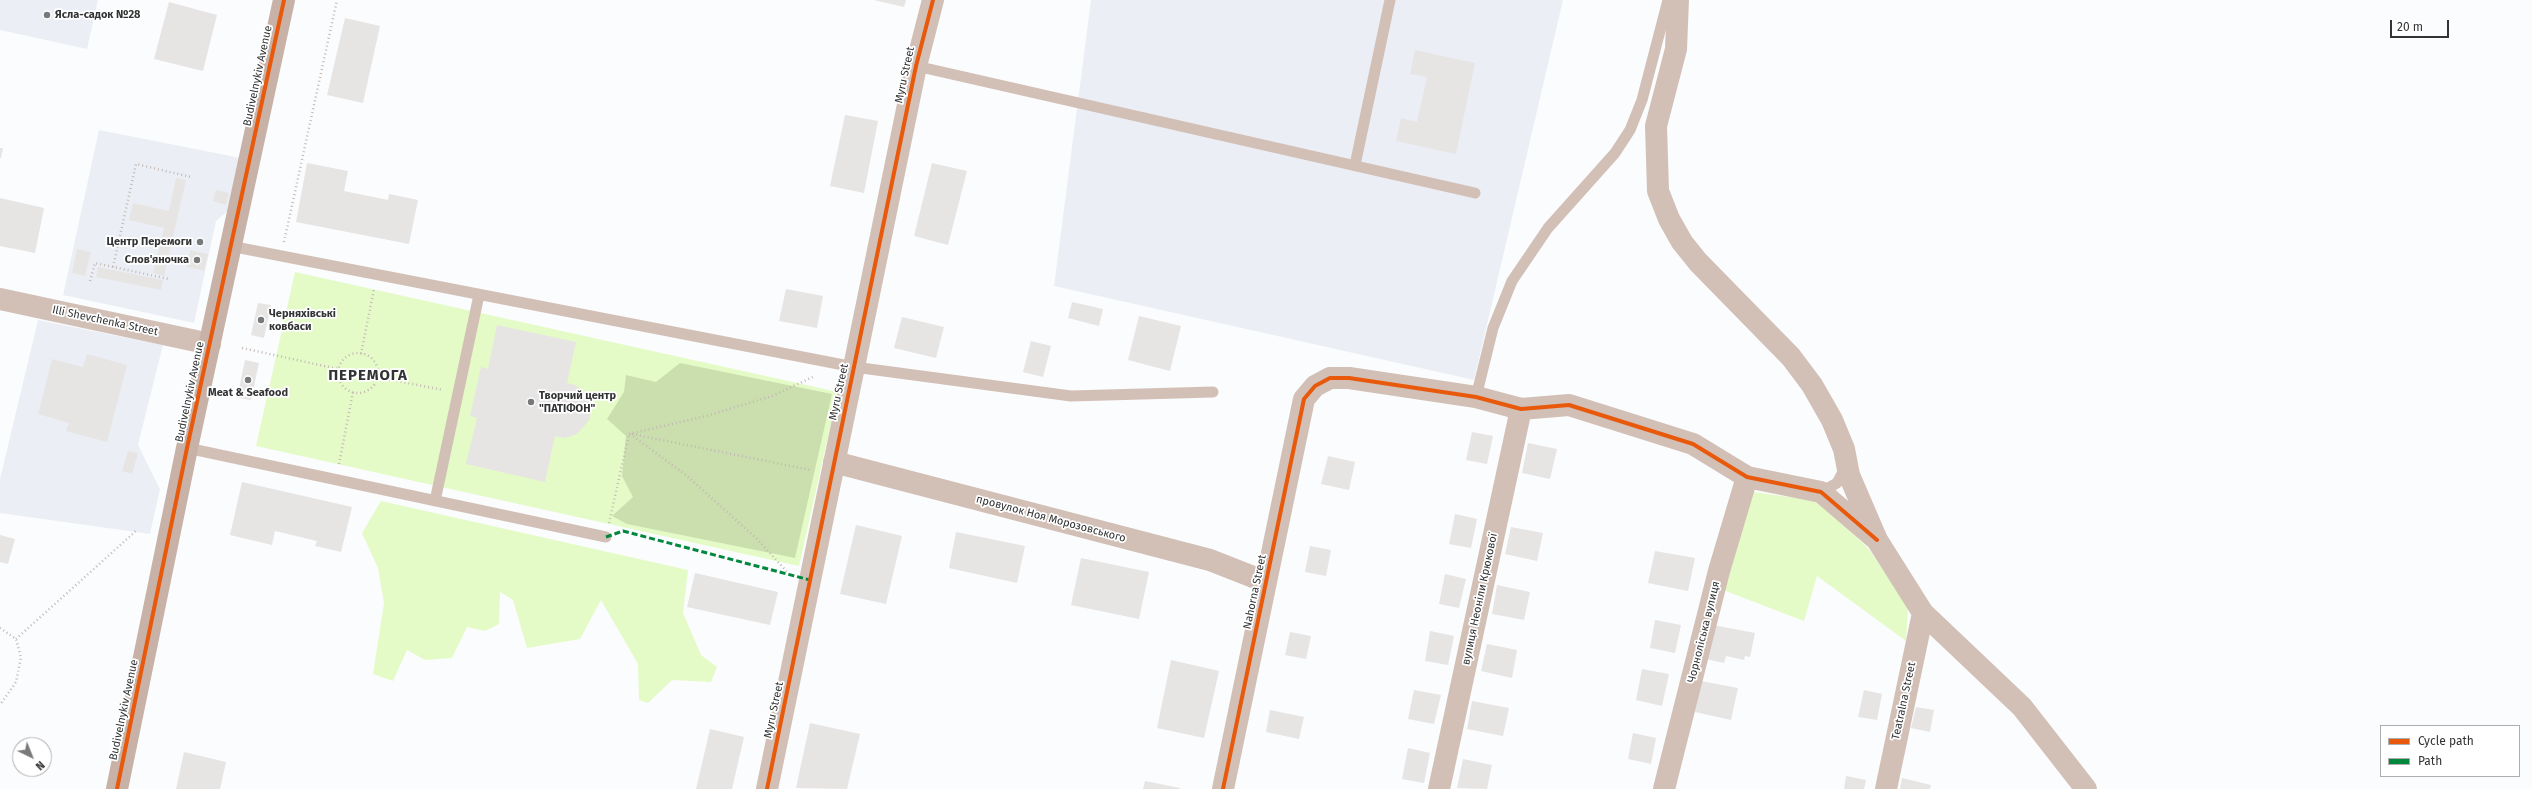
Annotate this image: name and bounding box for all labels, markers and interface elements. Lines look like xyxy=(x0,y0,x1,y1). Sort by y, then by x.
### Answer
place label: Ясла-садок №28 xyxy=(55,8,141,22)
marker: Ясла-садок №28 xyxy=(42,10,52,20)
scale bar xyxy=(2392,12,2451,38)
text: 20 m xyxy=(2397,20,2423,34)
street label: Budivelnykiv Avenue xyxy=(241,24,275,128)
street label: Myru Street xyxy=(893,46,917,104)
place label: Центр Перемоги xyxy=(106,235,192,249)
marker: Центр Перемоги xyxy=(195,237,205,247)
place label: Слов'яночка xyxy=(125,253,189,267)
marker: Слов'яночка xyxy=(192,255,202,265)
street label: Illi Shevchenka Street xyxy=(51,303,159,339)
place label: Черняхівські ковбаси xyxy=(269,307,336,333)
marker: Черняхівські ковбаси xyxy=(256,315,266,325)
street label: Budivelnykiv Avenue xyxy=(173,340,207,444)
street label: Myru Street xyxy=(827,363,851,421)
district label: ПЕРЕМОГА xyxy=(328,367,408,385)
marker: Meat & Seafood xyxy=(243,375,253,385)
place label: Meat & Seafood xyxy=(208,386,288,400)
place label: Творчий центр "ПАТІФОН" xyxy=(539,389,616,415)
marker: Творчий центр "ПАТІФОН" xyxy=(526,397,536,407)
street label: провулок Ноя Морозовського xyxy=(975,493,1127,545)
street label: вулиця Неоніли Крюкової xyxy=(1460,532,1500,666)
street label: Nahorna Street xyxy=(1241,554,1269,630)
street label: Чорноліська вулиця xyxy=(1685,580,1723,684)
street label: Budivelnykiv Avenue xyxy=(107,658,141,762)
street label: Teatralna Street xyxy=(1889,661,1919,741)
street label: Myru Street xyxy=(762,681,786,739)
legend xyxy=(2380,725,2520,777)
text: Cycle path xyxy=(2418,734,2474,748)
north arrow xyxy=(12,737,52,777)
text: Path xyxy=(2418,754,2442,768)
text: N xyxy=(33,758,47,773)

